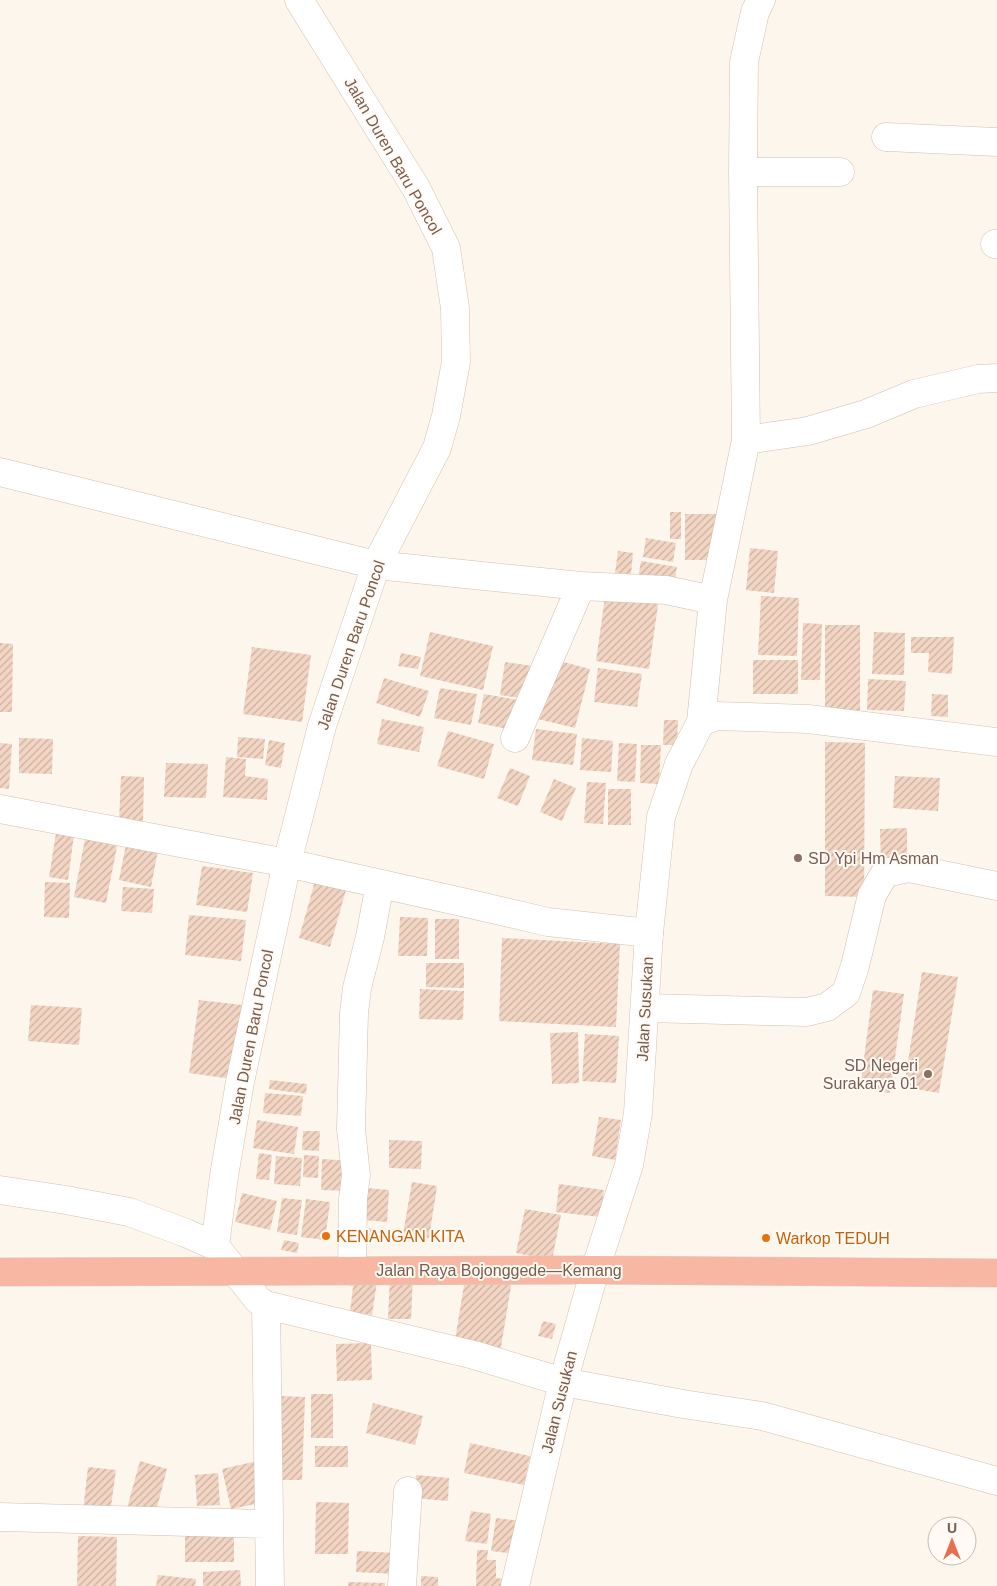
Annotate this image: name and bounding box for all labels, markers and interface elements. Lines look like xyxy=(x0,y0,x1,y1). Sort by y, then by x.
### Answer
street label: Jalan Duren Baru Poncol xyxy=(341,75,445,237)
street label: Jalan Duren Baru Poncol xyxy=(314,558,388,732)
place label: SD Ypi Hm Asman xyxy=(808,850,939,867)
marker: SD Ypi Hm Asman xyxy=(792,852,804,864)
street label: Jalan Duren Baru Poncol xyxy=(226,948,276,1126)
street label: Jalan Susukan xyxy=(634,956,656,1062)
place label: SD Negeri Surakarya 01 xyxy=(823,1057,918,1092)
marker: SD Negeri Surakarya 01 xyxy=(922,1068,934,1080)
place label: KENANGAN KITA xyxy=(336,1228,465,1245)
marker: KENANGAN KITA xyxy=(320,1230,332,1242)
place label: Warkop TEDUH xyxy=(776,1230,890,1247)
marker: Warkop TEDUH xyxy=(760,1232,772,1244)
street label: Jalan Raya Bojonggede—Kemang xyxy=(376,1262,622,1279)
street label: Jalan Susukan xyxy=(538,1349,580,1455)
north arrow xyxy=(927,1516,977,1566)
text: U xyxy=(947,1520,957,1536)

